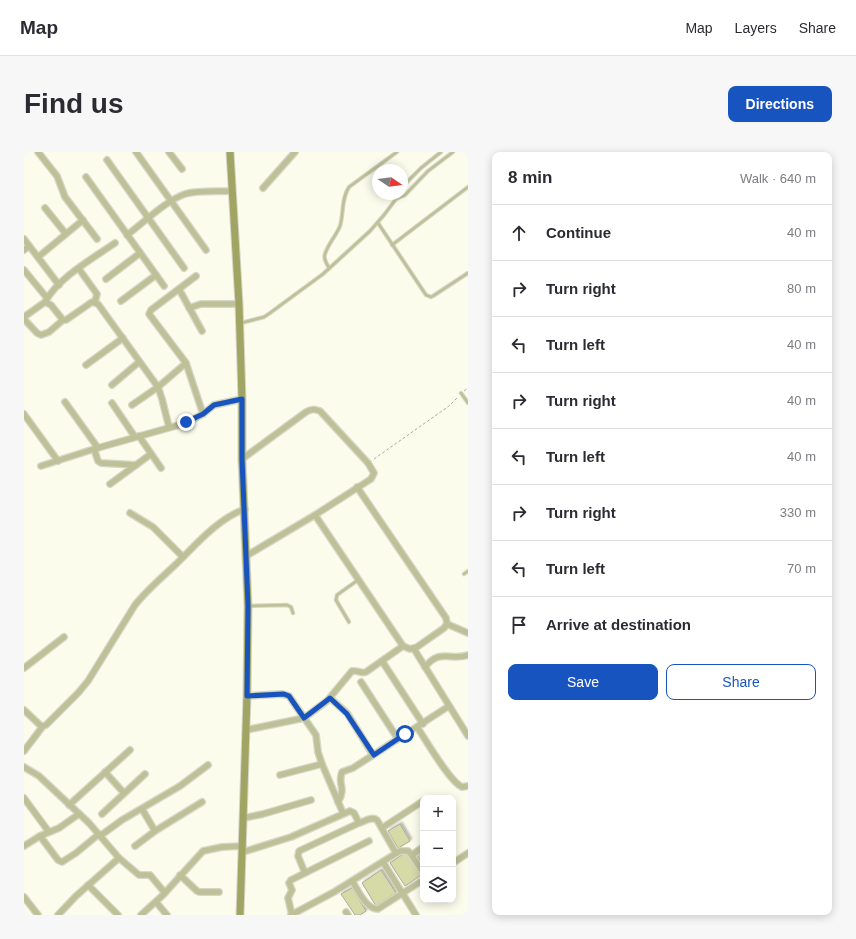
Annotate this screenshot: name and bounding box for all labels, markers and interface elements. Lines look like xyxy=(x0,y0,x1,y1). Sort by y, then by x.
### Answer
text: Map xyxy=(20,17,58,38)
text: Map xyxy=(685,20,713,36)
text: Layers xyxy=(735,20,777,36)
text: Share xyxy=(799,20,836,36)
button: Directions xyxy=(728,86,832,122)
text: Find us xyxy=(24,88,124,119)
north arrow xyxy=(372,164,408,200)
text: 8 min xyxy=(508,168,552,187)
text: Walk · 640 m xyxy=(740,171,816,186)
icon: ahead xyxy=(508,222,530,244)
text: Continue xyxy=(546,224,611,241)
text: 40 m xyxy=(787,225,816,240)
icon: right xyxy=(508,278,530,300)
text: Turn right xyxy=(546,280,616,297)
text: 80 m xyxy=(787,281,816,296)
icon: left xyxy=(508,334,530,356)
text: Turn left xyxy=(546,336,605,353)
text: 40 m xyxy=(787,337,816,352)
icon: right xyxy=(508,390,530,412)
text: Turn right xyxy=(546,392,616,409)
text: 40 m xyxy=(787,393,816,408)
route end xyxy=(177,413,195,431)
icon: left xyxy=(508,446,530,468)
text: Turn left xyxy=(546,448,605,465)
text: 40 m xyxy=(787,449,816,464)
icon: right xyxy=(508,502,530,524)
text: Turn right xyxy=(546,504,616,521)
text: 330 m xyxy=(780,505,816,520)
icon: left xyxy=(508,558,530,580)
text: Turn left xyxy=(546,560,605,577)
text: 70 m xyxy=(787,561,816,576)
icon: arrive xyxy=(508,614,530,636)
text: Arrive at destination xyxy=(546,616,691,633)
button: Save xyxy=(508,664,658,700)
button: Share xyxy=(666,664,816,700)
route start xyxy=(396,725,414,743)
map controls xyxy=(420,795,456,903)
button: + xyxy=(420,795,456,831)
button: − xyxy=(420,831,456,867)
button: layers xyxy=(420,867,456,903)

